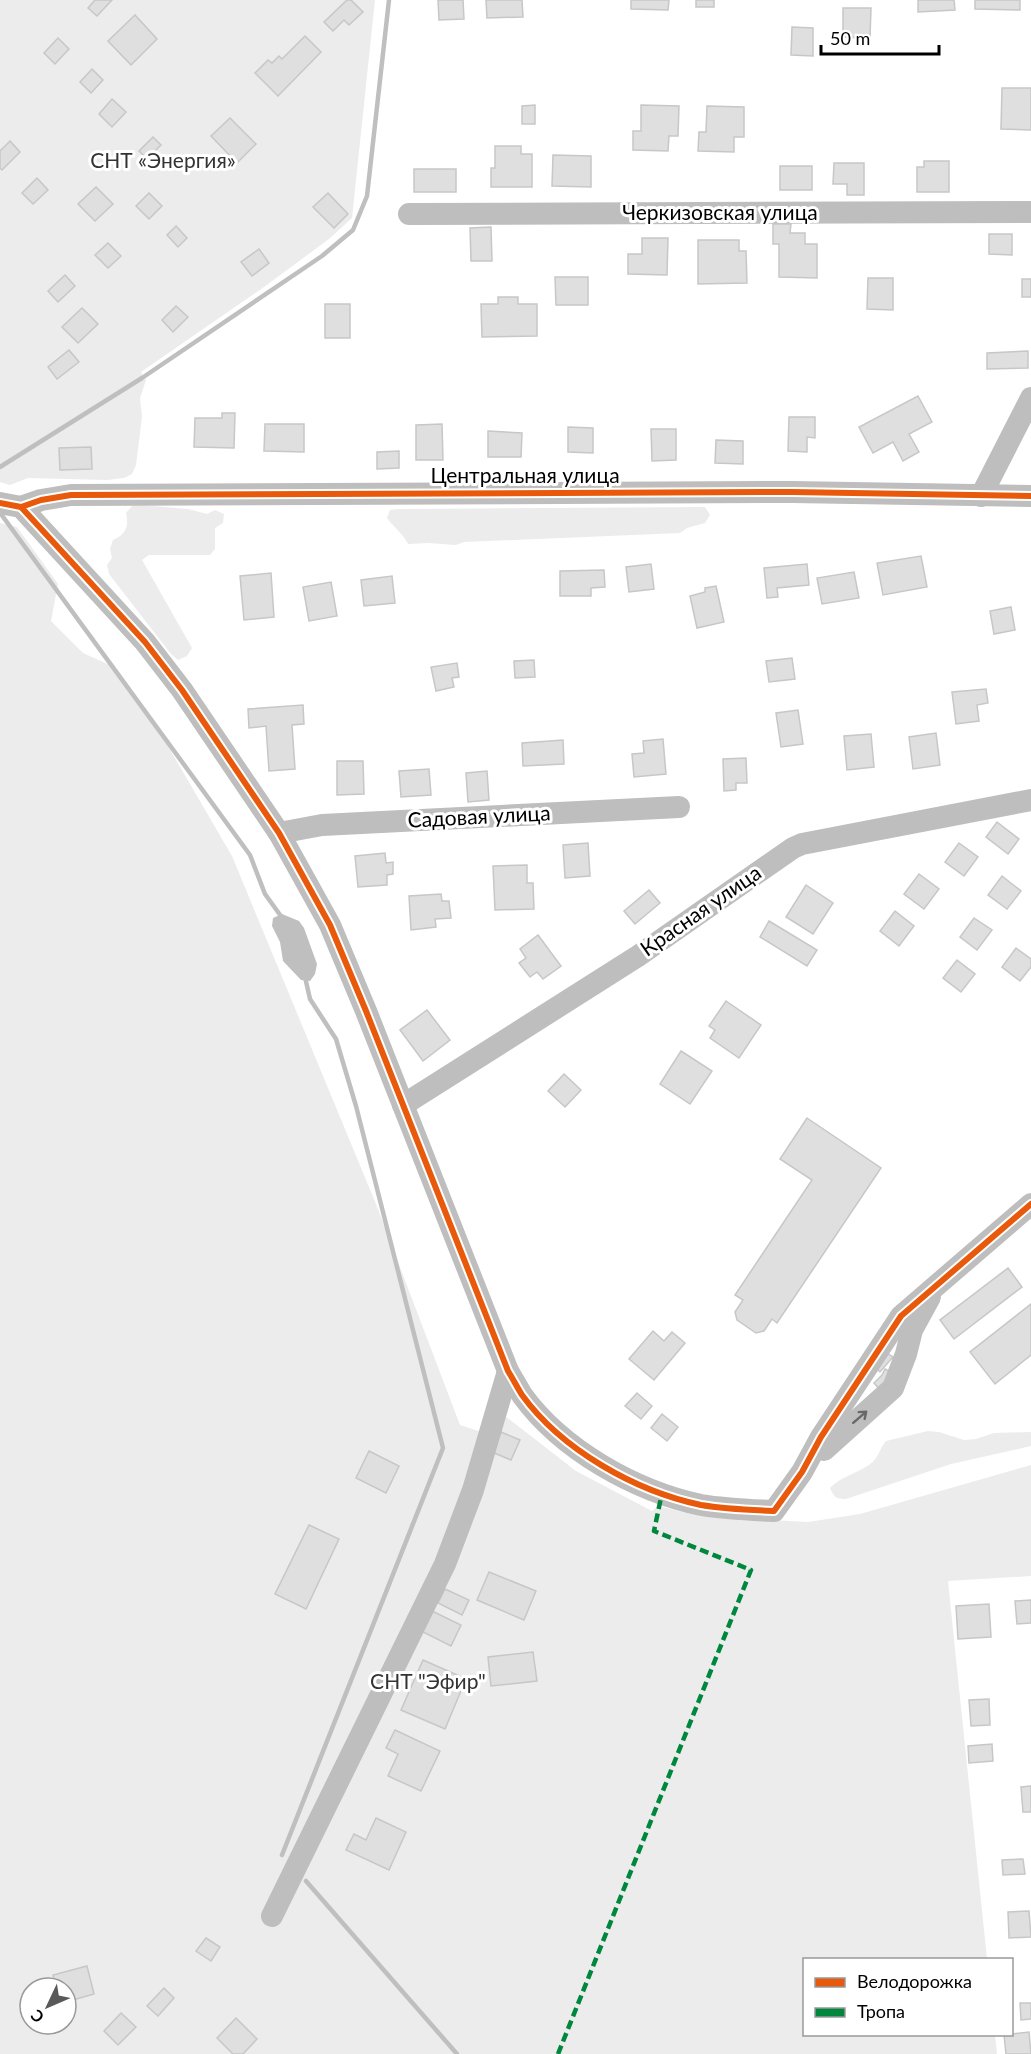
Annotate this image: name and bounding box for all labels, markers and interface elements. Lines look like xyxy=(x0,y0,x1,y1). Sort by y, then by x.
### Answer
scale bar xyxy=(821,18,940,56)
text: 50 m xyxy=(830,27,870,49)
park label: СНТ «Энергия» xyxy=(90,147,236,172)
street label: Черкизовская улица xyxy=(622,199,818,224)
street label: Центральная улица xyxy=(430,462,620,487)
street label: Садовая улица xyxy=(407,799,551,832)
street label: Красная улица xyxy=(635,859,765,961)
one-way arrow xyxy=(852,1410,867,1424)
park label: СНТ "Эфир" xyxy=(370,1668,486,1693)
legend xyxy=(803,1958,1013,2036)
text: Велодорожка xyxy=(857,1970,972,1992)
north arrow xyxy=(18,1976,78,2036)
text: Тропа xyxy=(857,2000,905,2022)
text: С xyxy=(26,2006,47,2027)

